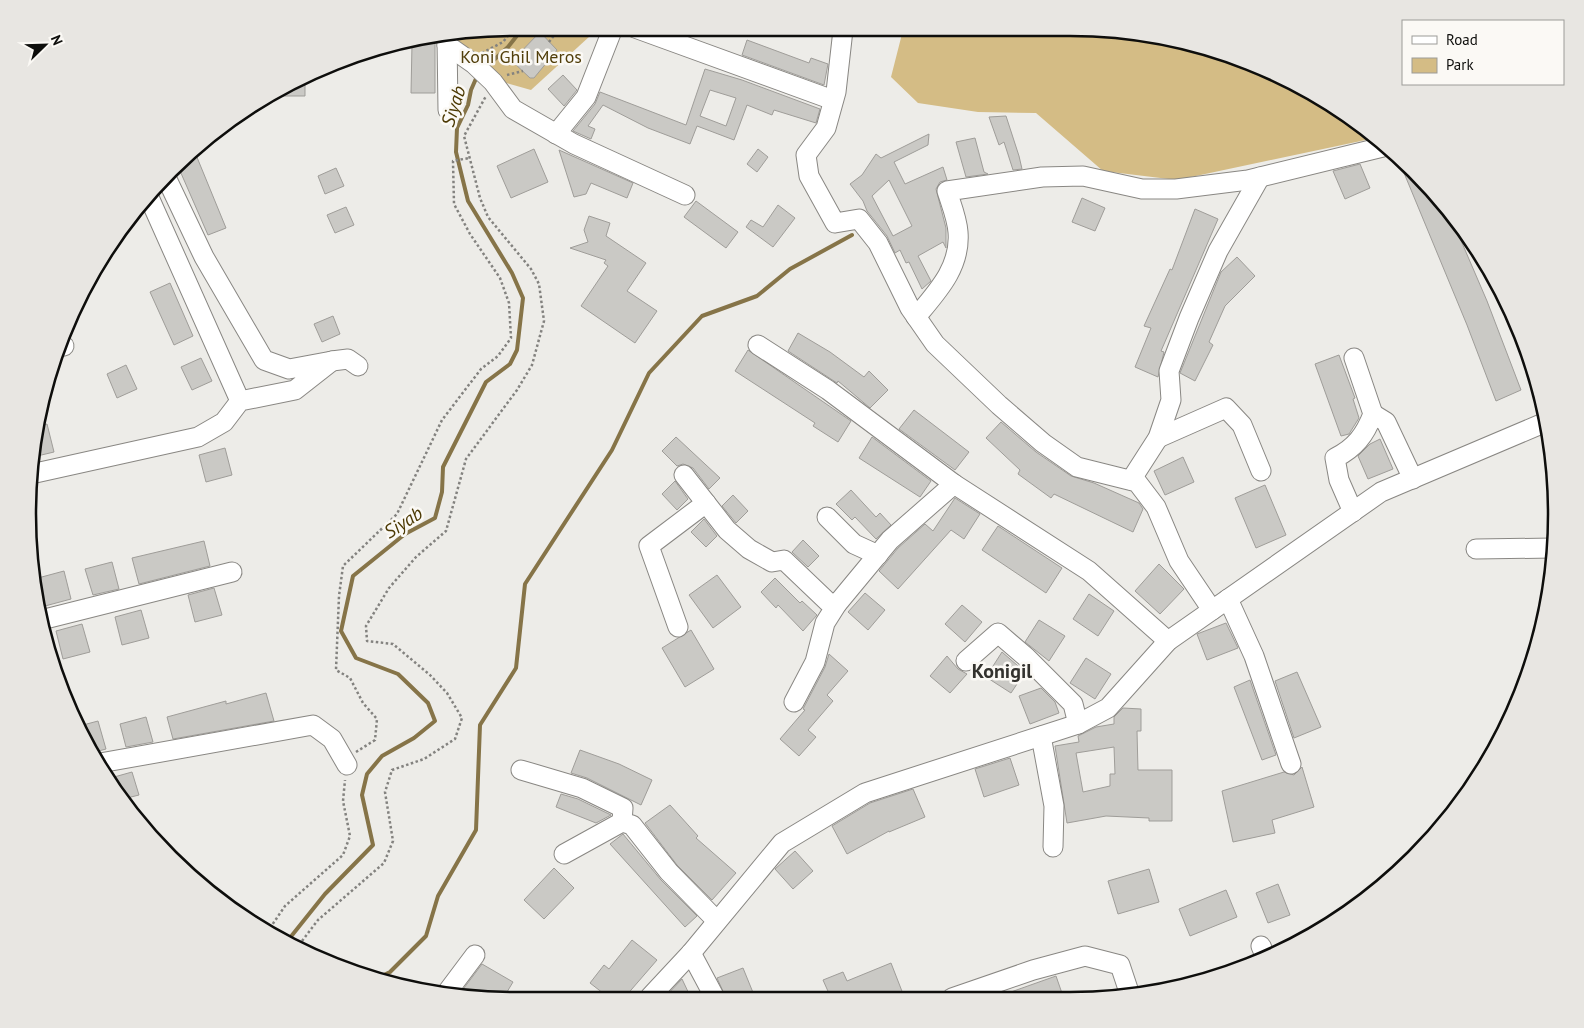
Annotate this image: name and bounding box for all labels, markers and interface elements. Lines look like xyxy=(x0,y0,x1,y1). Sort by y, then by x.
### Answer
north arrow xyxy=(20,20,70,70)
legend xyxy=(1402,20,1564,85)
text: Road xyxy=(1446,30,1478,49)
text: N xyxy=(47,32,67,48)
park label: Koni Ghil Meros xyxy=(460,45,582,68)
text: Park xyxy=(1446,55,1474,74)
water label: Siyab xyxy=(435,82,471,130)
water label: Siyab xyxy=(379,501,427,543)
district label: Konigil xyxy=(972,658,1032,684)

